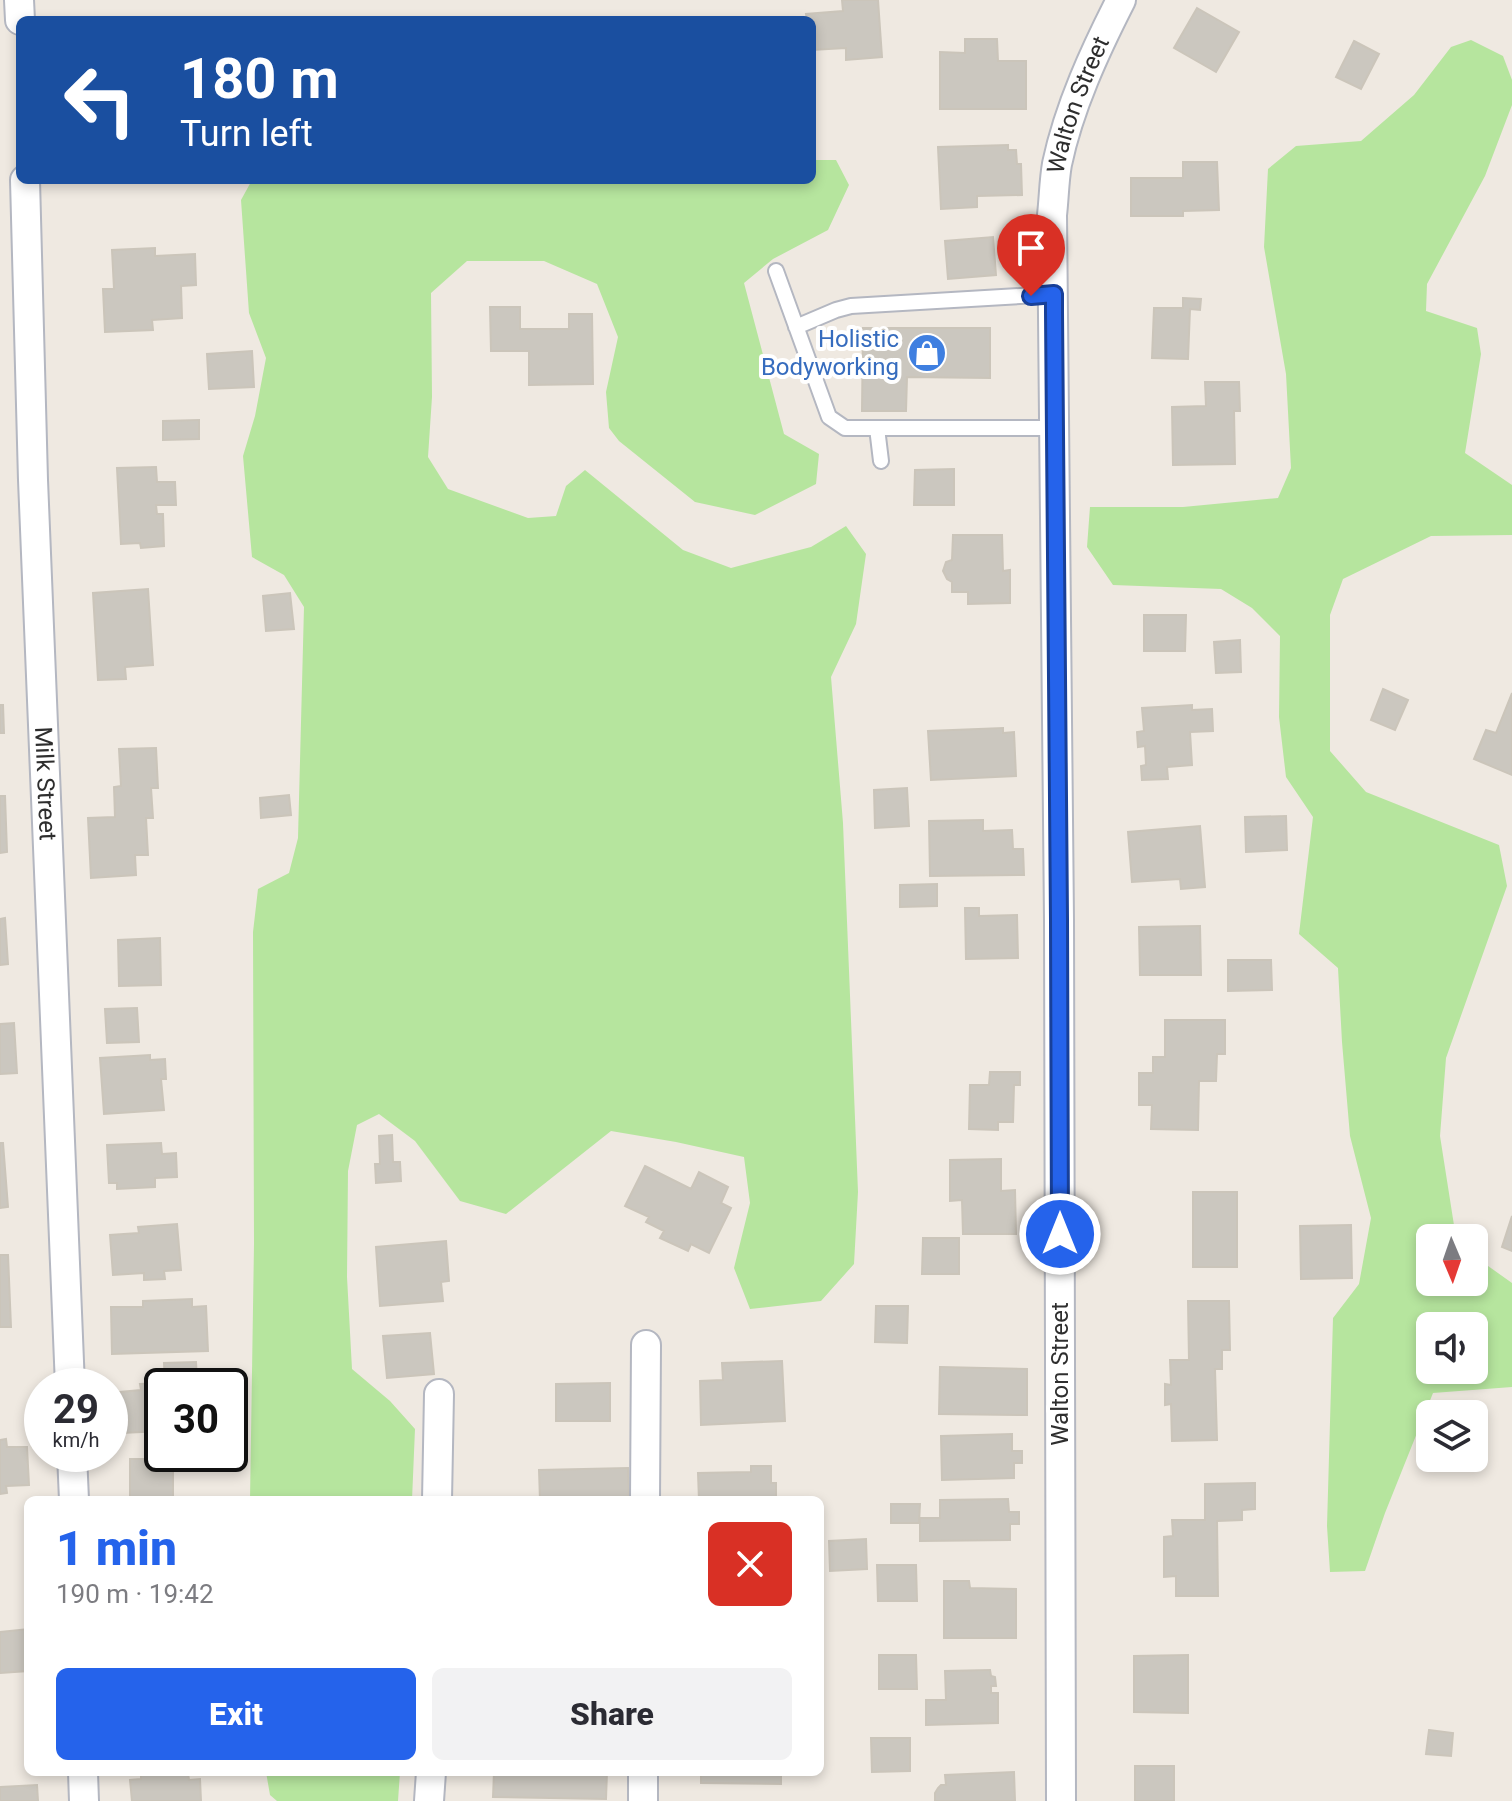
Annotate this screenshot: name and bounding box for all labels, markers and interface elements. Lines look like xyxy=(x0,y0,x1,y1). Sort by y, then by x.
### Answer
street label: Walton Street xyxy=(1041,32,1115,176)
text: 180 m xyxy=(180,46,339,112)
icon: left xyxy=(48,48,152,152)
text: Turn left xyxy=(180,113,313,155)
pin xyxy=(997,214,1065,296)
icon: arrive xyxy=(1009,226,1053,270)
place label: Holistic Bodyworking xyxy=(761,325,899,381)
shop icon: Holistic Bodyworking xyxy=(906,332,948,374)
street label: Milk Street xyxy=(29,726,62,841)
position arrow xyxy=(1018,1192,1102,1276)
north arrow xyxy=(1416,1224,1488,1296)
map controls xyxy=(1416,1224,1488,1472)
street label: Walton Street xyxy=(1046,1302,1074,1446)
button: sound xyxy=(1416,1312,1488,1384)
speed limit sign: 30 xyxy=(144,1368,248,1472)
text: 29 xyxy=(53,1386,99,1433)
button: layers xyxy=(1416,1400,1488,1472)
text: km/h xyxy=(53,1428,99,1452)
text: 1 min xyxy=(56,1520,177,1577)
button: close xyxy=(708,1522,792,1606)
text: 190 m · 19:42 xyxy=(56,1579,214,1609)
button: Exit xyxy=(56,1668,416,1760)
button: Share xyxy=(432,1668,792,1760)

